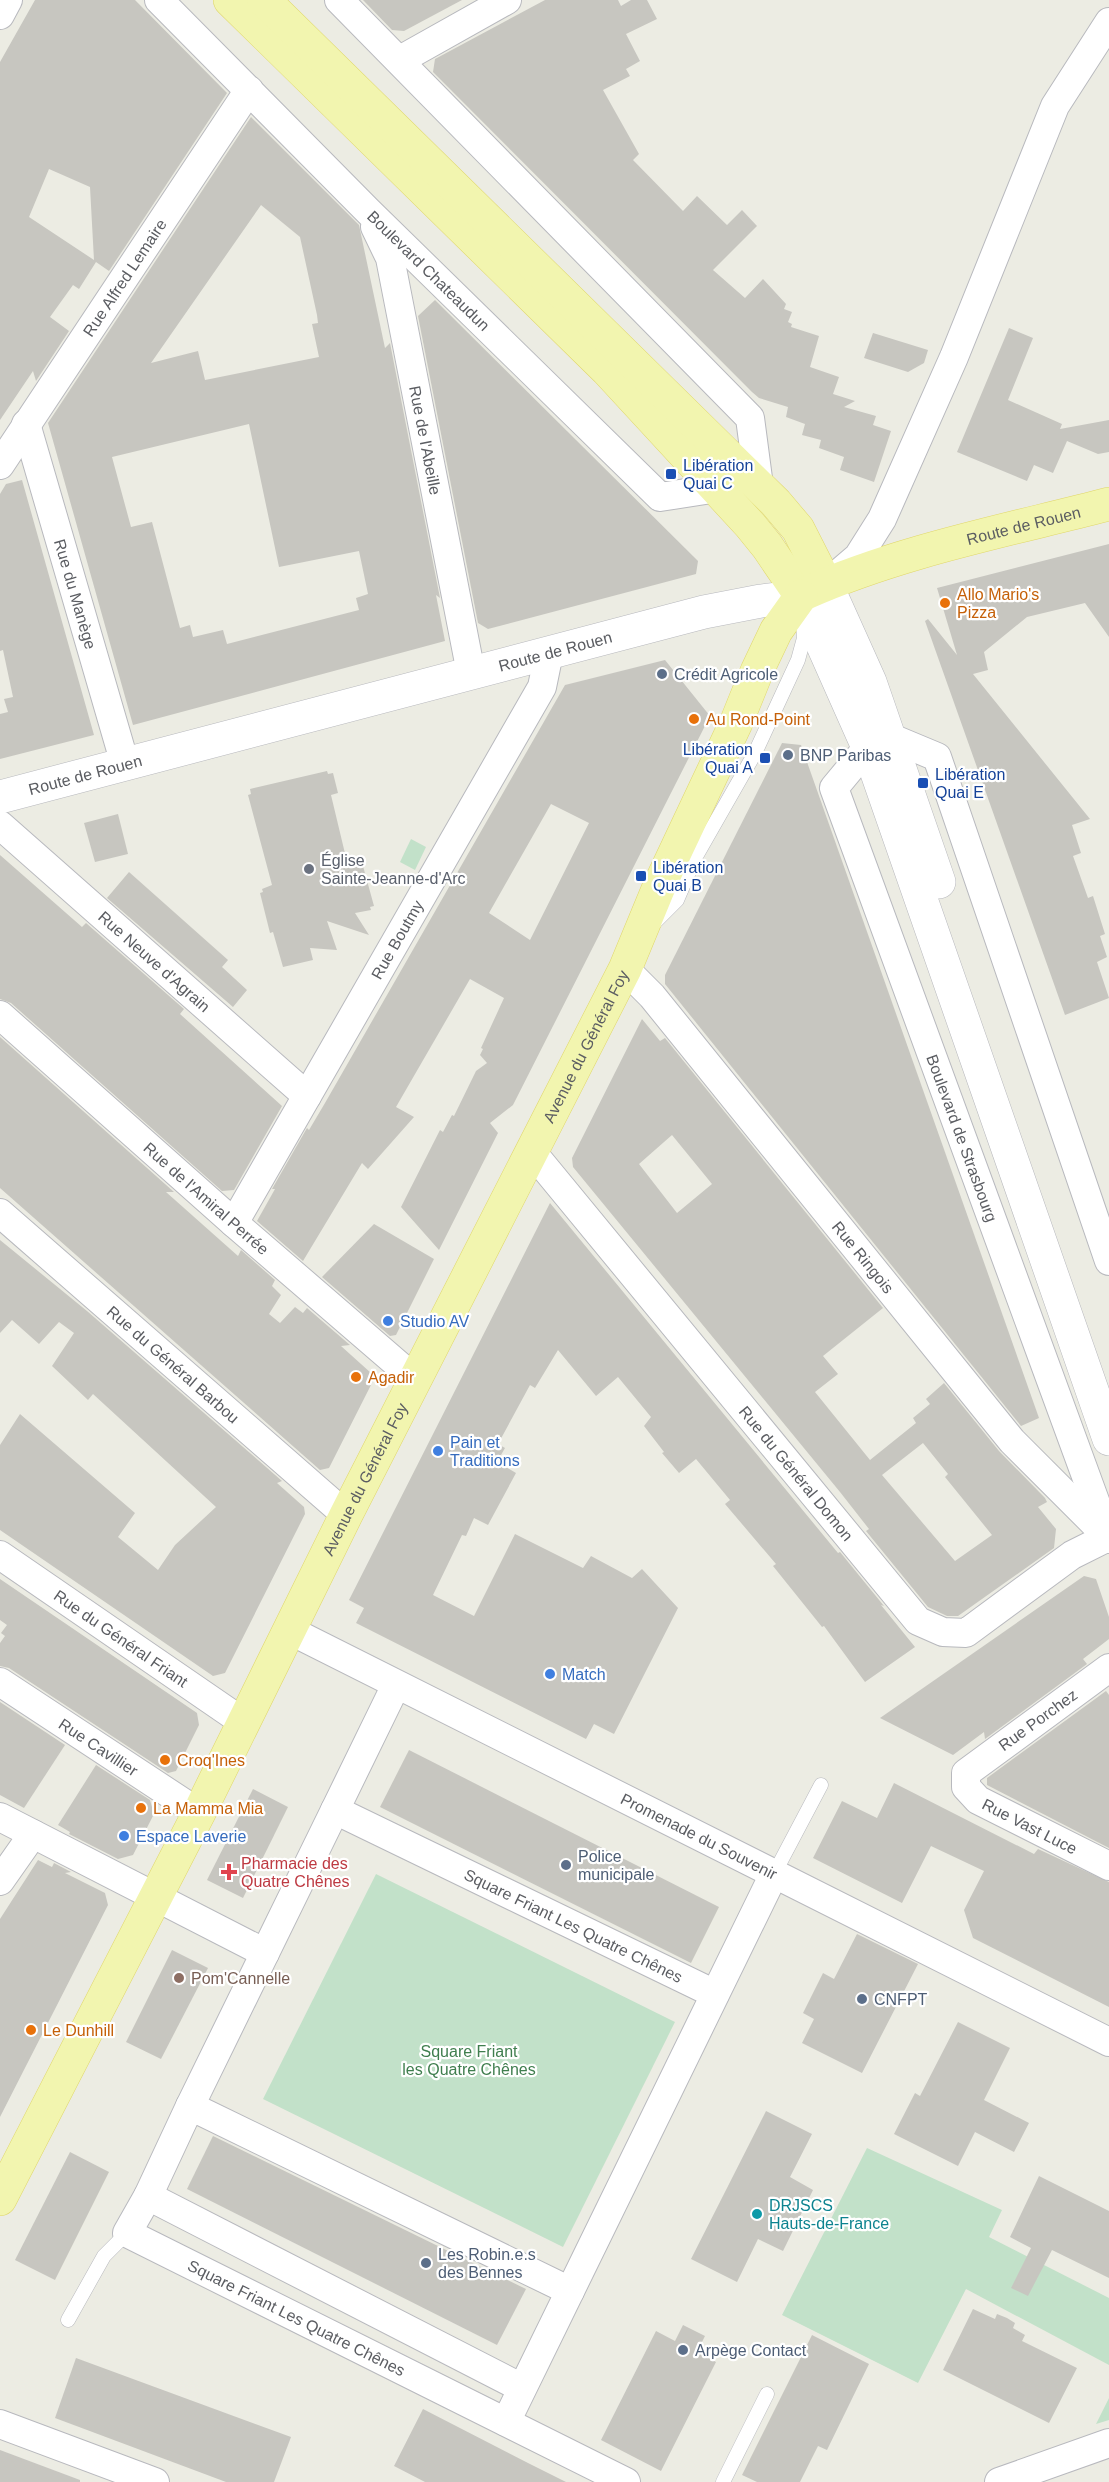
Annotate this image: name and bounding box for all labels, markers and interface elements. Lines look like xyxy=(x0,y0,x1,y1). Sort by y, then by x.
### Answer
street label: Boulevard Chateaudun xyxy=(364,207,493,334)
street label: Rue Alfred Lemaire xyxy=(79,216,170,339)
street label: Rue de l'Abeille xyxy=(407,384,445,496)
place label: Libération Quai C xyxy=(683,457,753,492)
marker: Libération Quai C xyxy=(664,467,678,481)
street label: Route de Rouen xyxy=(965,503,1082,548)
street label: Rue du Manège xyxy=(51,537,100,651)
place label: Allo Mario's Pizza xyxy=(957,586,1039,621)
marker: Allo Mario's Pizza xyxy=(938,596,952,610)
street label: Route de Rouen xyxy=(497,628,614,674)
place label: Crédit Agricole xyxy=(674,666,778,683)
marker: Crédit Agricole xyxy=(655,667,669,681)
place label: Au Rond-Point xyxy=(706,711,811,728)
marker: Au Rond-Point xyxy=(687,712,701,726)
place label: Libération Quai A xyxy=(683,741,753,776)
place label: BNP Paribas xyxy=(800,747,891,764)
marker: BNP Paribas xyxy=(781,748,795,762)
marker: Libération Quai A xyxy=(758,751,772,765)
street label: Route de Rouen xyxy=(27,752,144,798)
place label: Libération Quai E xyxy=(935,766,1005,801)
marker: Libération Quai E xyxy=(916,776,930,790)
place label: Église Sainte-Jeanne-d'Arc xyxy=(321,851,465,887)
place label: Libération Quai B xyxy=(653,859,723,894)
marker: Église Sainte-Jeanne-d'Arc xyxy=(302,862,316,876)
marker: Libération Quai B xyxy=(634,869,648,883)
street label: Rue Boutmy xyxy=(368,897,426,982)
street label: Rue Neuve d'Agrain xyxy=(95,908,214,1015)
street label: Avenue du Général Foy xyxy=(540,967,632,1125)
street label: Boulevard de Strasbourg xyxy=(924,1052,1001,1224)
street label: Rue de l'Amiral Perrée xyxy=(141,1139,272,1258)
street label: Rue Ringois xyxy=(829,1218,897,1296)
street label: Rue du Général Barbou xyxy=(104,1302,243,1426)
place label: Studio AV xyxy=(400,1313,469,1330)
marker: Studio AV xyxy=(381,1314,395,1328)
place label: Agadir xyxy=(368,1369,415,1386)
marker: Agadir xyxy=(349,1370,363,1384)
street label: Avenue du Général Foy xyxy=(319,1400,410,1558)
street label: Rue du Général Domon xyxy=(736,1403,857,1544)
place label: Pain et Traditions xyxy=(450,1434,520,1469)
marker: Pain et Traditions xyxy=(431,1444,445,1458)
street label: Rue du Général Friant xyxy=(51,1586,192,1690)
place label: Match xyxy=(562,1666,606,1683)
marker: Match xyxy=(543,1667,557,1681)
street label: Rue Porchez xyxy=(996,1686,1080,1754)
street label: Rue Cavillier xyxy=(56,1715,142,1779)
place label: Croq'Ines xyxy=(177,1752,245,1769)
marker: Croq'Ines xyxy=(158,1753,172,1767)
street label: Promenade du Souvenir xyxy=(618,1790,781,1883)
street label: Rue Vast Luce xyxy=(980,1795,1080,1857)
place label: La Mamma Mia xyxy=(153,1800,263,1817)
marker: La Mamma Mia xyxy=(134,1801,148,1815)
place label: Espace Laverie xyxy=(136,1828,246,1845)
marker: Espace Laverie xyxy=(117,1829,131,1843)
place label: Police municipale xyxy=(578,1848,655,1883)
place label: Pharmacie des Quatre Chênes xyxy=(241,1855,350,1890)
marker: Police municipale xyxy=(559,1858,573,1872)
marker: Pharmacie des Quatre Chênes xyxy=(222,1865,236,1879)
street label: Square Friant Les Quatre Chênes xyxy=(462,1865,685,1985)
place label: Pom'Cannelle xyxy=(191,1970,290,1987)
marker: Pom'Cannelle xyxy=(172,1971,186,1985)
place label: CNFPT xyxy=(874,1991,928,2008)
marker: CNFPT xyxy=(855,1992,869,2006)
place label: Le Dunhill xyxy=(43,2022,114,2039)
marker: Le Dunhill xyxy=(24,2023,38,2037)
park label: Square Friant les Quatre Chênes xyxy=(402,2043,536,2078)
place label: DRJSCS Hauts-de-France xyxy=(769,2197,889,2232)
marker: DRJSCS Hauts-de-France xyxy=(750,2207,764,2221)
place label: Les Robin.e.s des Bennes xyxy=(438,2246,536,2281)
street label: Square Friant Les Quatre Chênes xyxy=(185,2256,408,2379)
marker: Les Robin.e.s des Bennes xyxy=(419,2256,433,2270)
place label: Arpège Contact xyxy=(695,2342,807,2359)
marker: Arpège Contact xyxy=(676,2343,690,2357)

